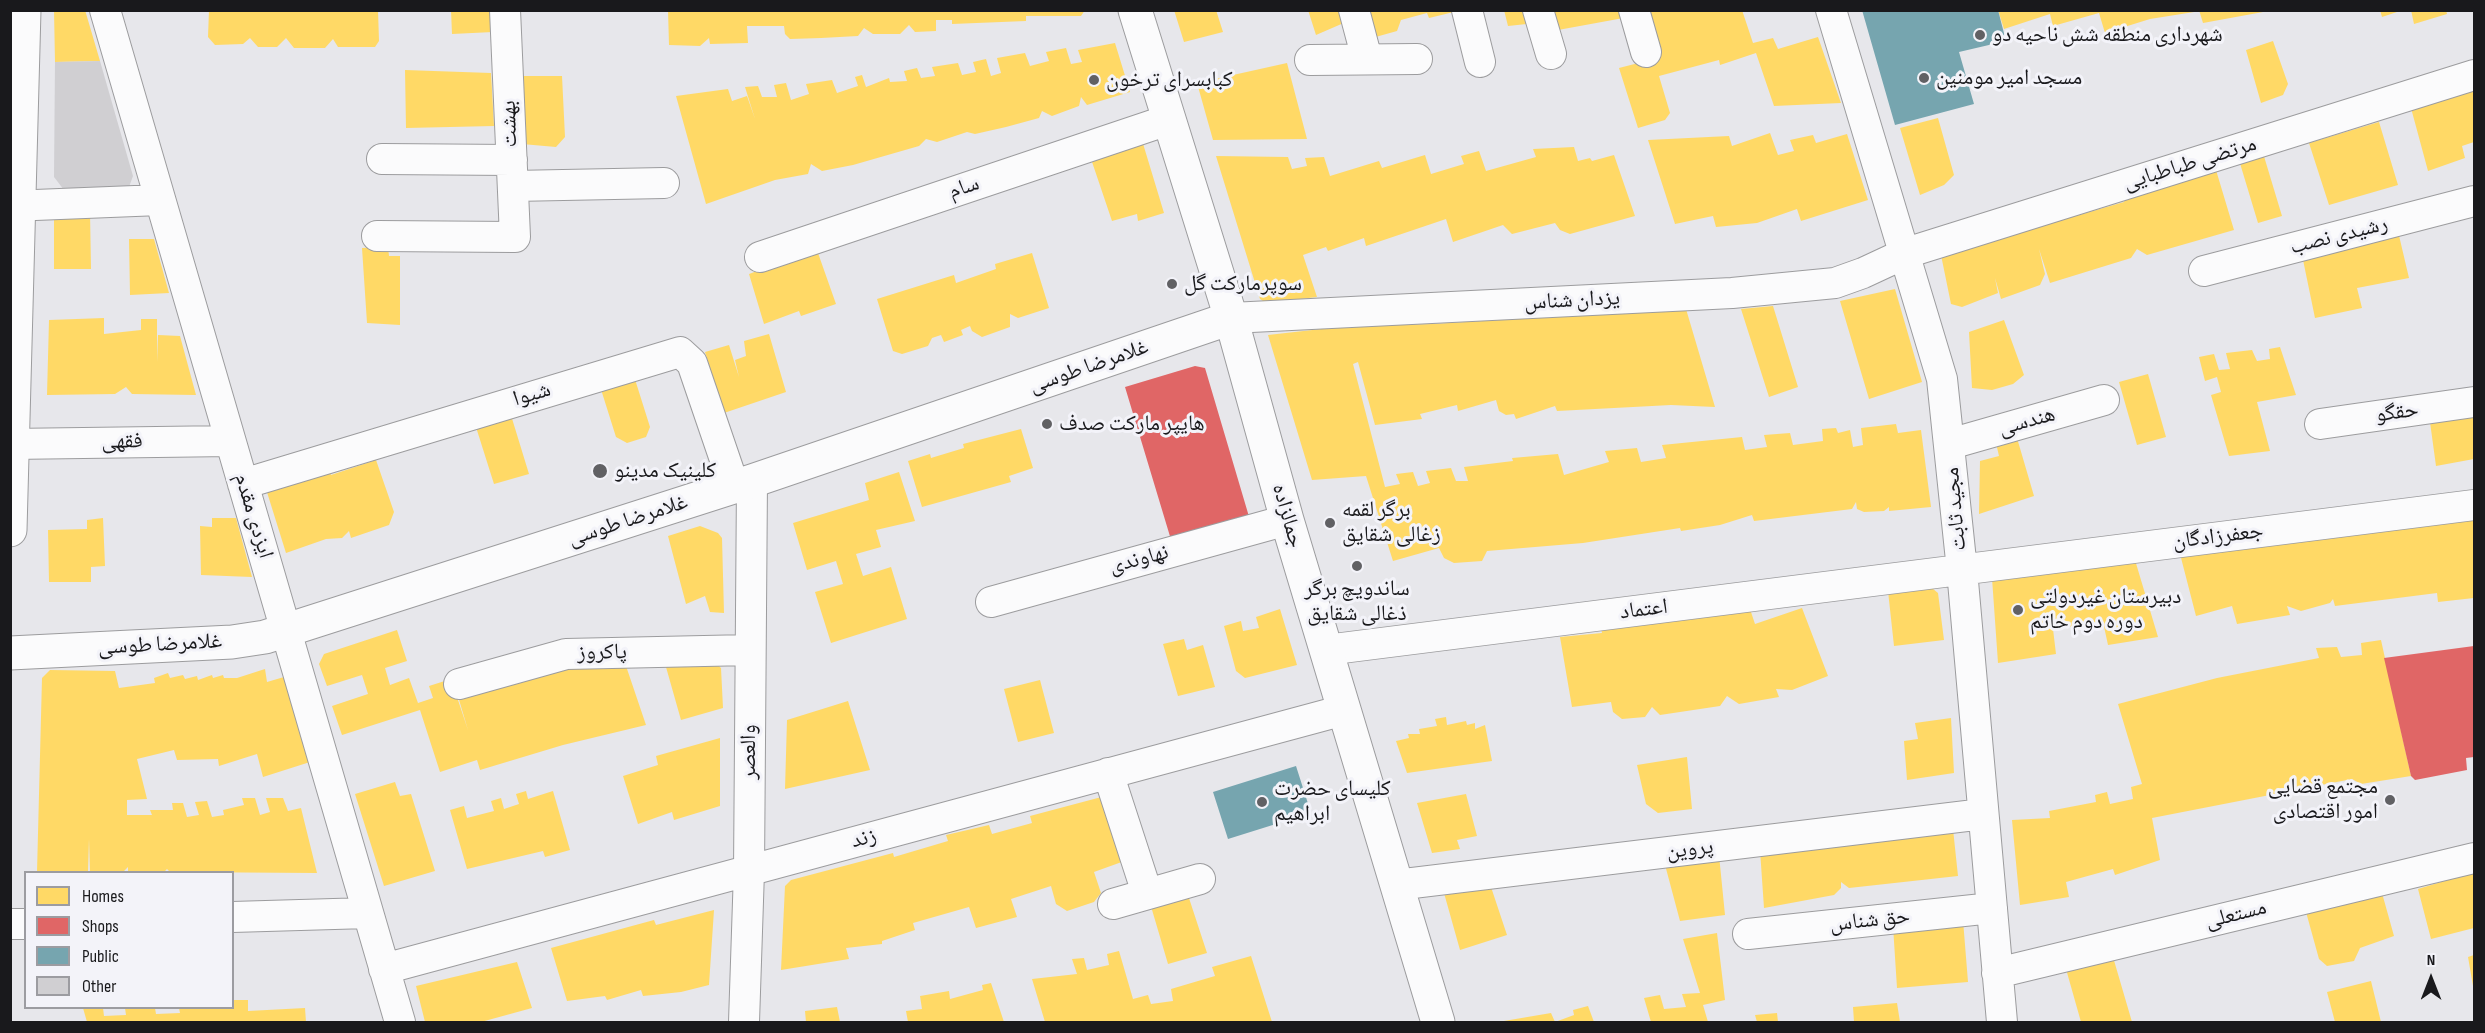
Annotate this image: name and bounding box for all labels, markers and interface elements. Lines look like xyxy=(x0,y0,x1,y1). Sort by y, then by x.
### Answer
place label: شهرداری منطقه شش ناحیه دو xyxy=(1992,22,2223,48)
marker: شهرداری منطقه شش ناحیه دو xyxy=(1973,28,1987,42)
place label: مسجد امیر مومنین xyxy=(1936,65,2082,91)
place label: کبابسرای ترخون xyxy=(1106,67,1233,93)
marker: مسجد امیر مومنین xyxy=(1917,71,1931,85)
marker: کبابسرای ترخون xyxy=(1087,73,1101,87)
street label: بهشت xyxy=(496,100,524,148)
street label: مرتضی طباطبایی xyxy=(2120,131,2260,197)
street label: سام xyxy=(945,171,983,205)
street label: رشیدی نصب xyxy=(2288,211,2390,261)
place label: سوپرمارکت گل xyxy=(1184,271,1302,297)
marker: سوپرمارکت گل xyxy=(1165,277,1179,291)
street label: یزدان شناس xyxy=(1523,285,1621,317)
street label: غلامرضا طوسی xyxy=(1026,334,1152,400)
street label: شیوا xyxy=(510,377,554,413)
street label: حقگو xyxy=(2374,397,2420,429)
street label: هندسی xyxy=(1996,401,2058,443)
place label: هايپر ماركت صدف xyxy=(1059,411,1205,437)
marker: هايپر ماركت صدف xyxy=(1040,417,1054,431)
street label: فقهی xyxy=(101,428,143,456)
place label: کلینیک مدینو xyxy=(614,458,716,484)
marker: کلینیک مدینو xyxy=(591,462,609,480)
street label: مجید ثابت xyxy=(1939,466,1973,552)
street label: ایزدی مقدم xyxy=(228,470,278,562)
street label: جمالزاده xyxy=(1265,481,1309,551)
street label: غلامرضا طوسی xyxy=(565,489,691,553)
place label: برگر لقمه زغالی شقایق xyxy=(1342,497,1441,548)
marker: برگر لقمه زغالی شقایق xyxy=(1323,516,1337,530)
street label: جعفرزادگان xyxy=(2171,518,2265,556)
street label: نهاوندی xyxy=(1106,539,1172,581)
marker: ساندویچ برگر ذغالی شقایق xyxy=(1350,559,1364,573)
place label: ساندویچ برگر ذغالی شقایق xyxy=(1304,576,1410,628)
place label: دبیرستان غیردولتی دوره دوم خاتم xyxy=(2030,584,2181,636)
street label: اعتماد xyxy=(1619,594,1669,626)
marker: دبیرستان غیردولتی دوره دوم خاتم xyxy=(2011,603,2025,617)
street label: غلامرضا طوسی xyxy=(97,629,223,661)
street label: پاکروز xyxy=(577,639,627,667)
street label: والعصر xyxy=(736,724,762,780)
place label: مجتمع قضایی امور اقتصادی xyxy=(2268,774,2378,825)
place label: کلیسای حضرت ابراهیم xyxy=(1274,776,1391,828)
marker: مجتمع قضایی امور اقتصادی xyxy=(2383,793,2397,807)
marker: کلیسای حضرت ابراهیم xyxy=(1255,795,1269,809)
street label: زند xyxy=(849,823,879,855)
street label: پروین xyxy=(1665,834,1715,866)
legend xyxy=(24,871,234,1009)
text: Homes xyxy=(82,886,124,907)
street label: مستعلی xyxy=(2203,895,2269,935)
street label: حق شناس xyxy=(1829,904,1911,938)
text: Shops xyxy=(82,916,119,937)
text: Public xyxy=(82,946,119,967)
north arrow xyxy=(2401,949,2461,1009)
text: N xyxy=(2427,951,2435,970)
text: Other xyxy=(82,976,116,997)

